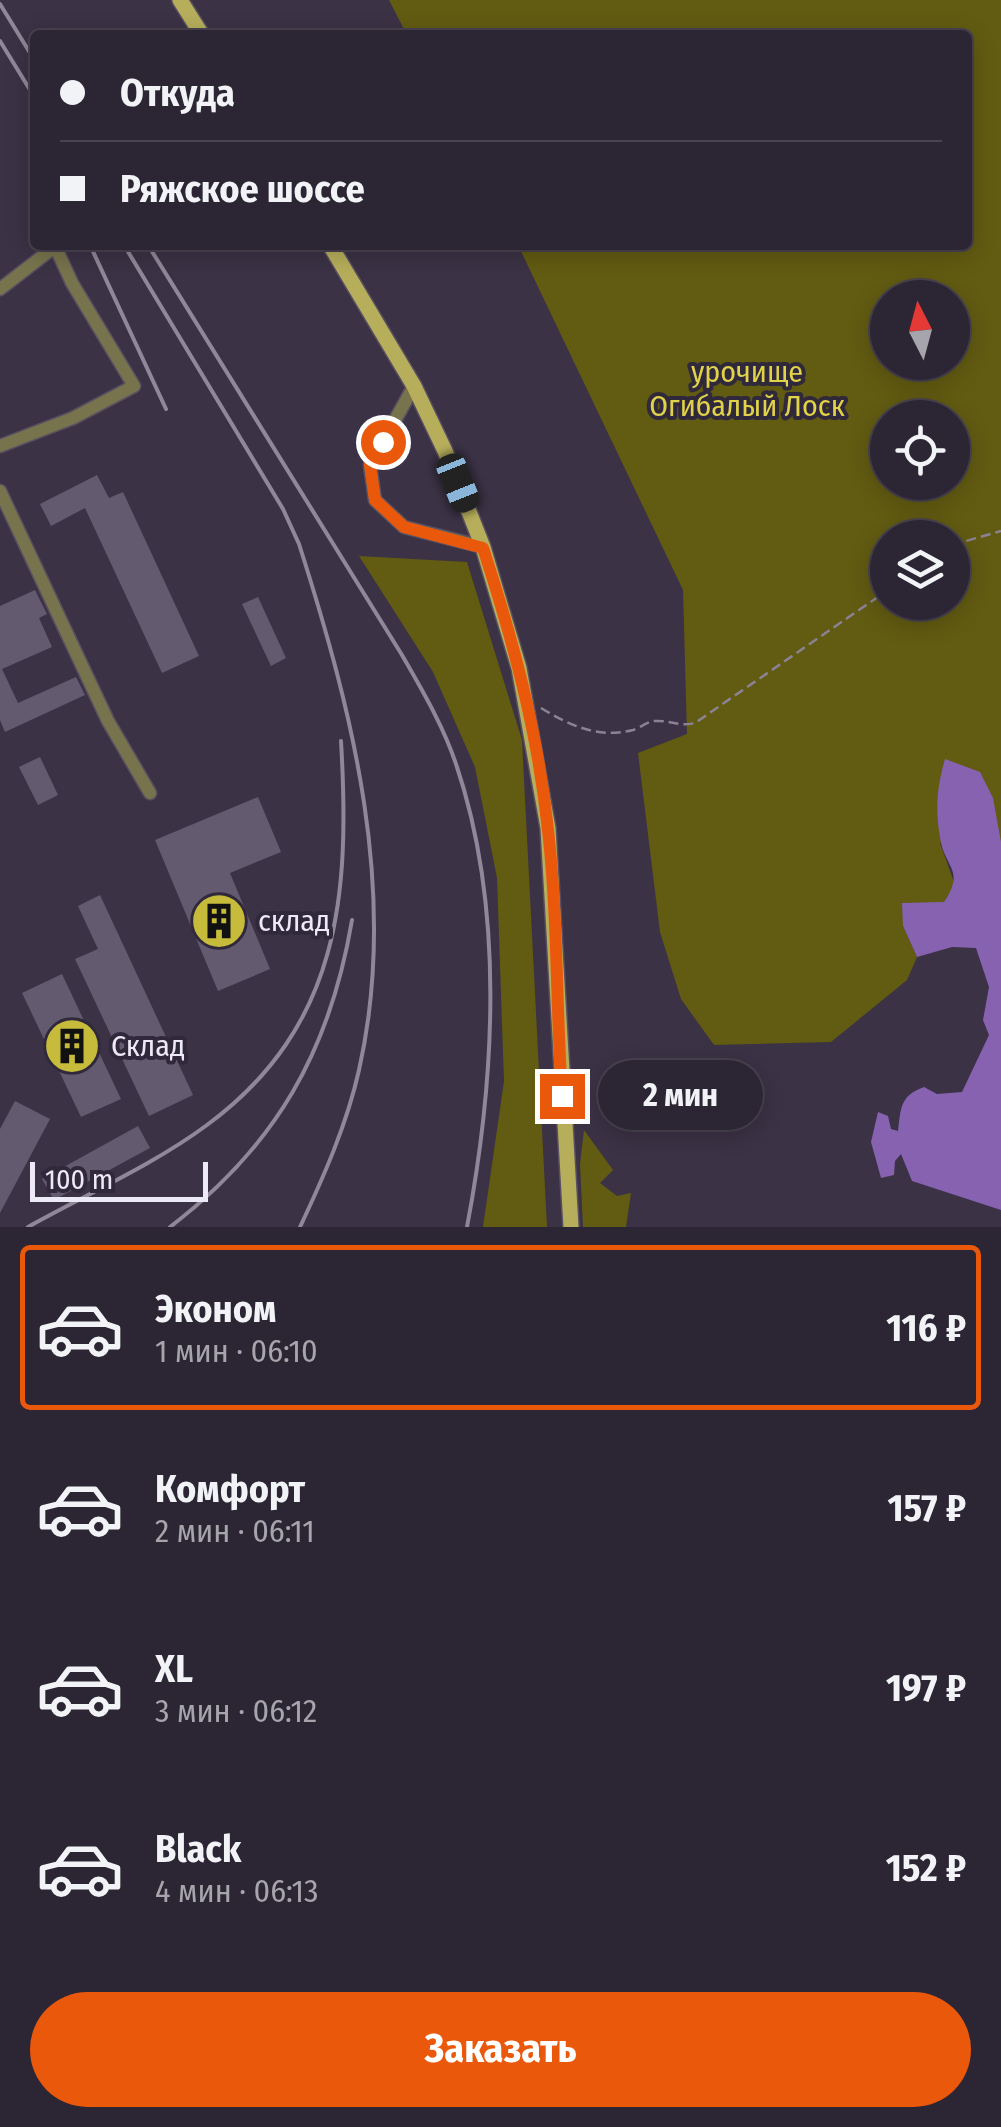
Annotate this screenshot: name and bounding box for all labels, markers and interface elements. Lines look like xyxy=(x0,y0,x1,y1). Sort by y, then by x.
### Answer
text: Откуда xyxy=(120,70,235,116)
text: Ряжское шоссе xyxy=(120,166,365,212)
north arrow xyxy=(870,280,970,380)
map controls xyxy=(870,280,970,620)
park label: урочище Огибалый Лоск xyxy=(649,354,845,424)
button: locate xyxy=(870,400,970,500)
route start xyxy=(361,420,406,465)
car xyxy=(433,450,483,516)
button: layers xyxy=(870,520,970,620)
building icon: склад xyxy=(189,891,249,951)
place label: склад xyxy=(258,903,330,939)
building icon: Склад xyxy=(42,1016,102,1076)
place label: Склад xyxy=(111,1028,185,1064)
callout: 2 мин xyxy=(597,1061,762,1131)
route end xyxy=(540,1074,585,1119)
text: 2 мин xyxy=(643,1076,718,1114)
scale bar xyxy=(30,1157,208,1202)
text: 100 m xyxy=(45,1163,113,1196)
icon: car xyxy=(35,1283,125,1373)
text: Эконом xyxy=(155,1286,276,1332)
text: 116 ₽ xyxy=(886,1305,966,1351)
text: 1 мин · 06:10 xyxy=(155,1332,318,1370)
icon: car xyxy=(35,1463,125,1553)
text: Комфорт xyxy=(155,1466,305,1512)
text: 157 ₽ xyxy=(887,1485,966,1531)
text: 2 мин · 06:11 xyxy=(155,1512,315,1550)
icon: car xyxy=(35,1643,125,1733)
text: XL xyxy=(155,1646,193,1692)
text: 197 ₽ xyxy=(886,1665,966,1711)
text: 3 мин · 06:12 xyxy=(155,1692,317,1730)
icon: car xyxy=(35,1823,125,1913)
text: Black xyxy=(155,1826,241,1872)
text: 152 ₽ xyxy=(886,1845,966,1891)
text: 4 мин · 06:13 xyxy=(155,1872,318,1910)
button: Заказать xyxy=(30,1992,971,2107)

